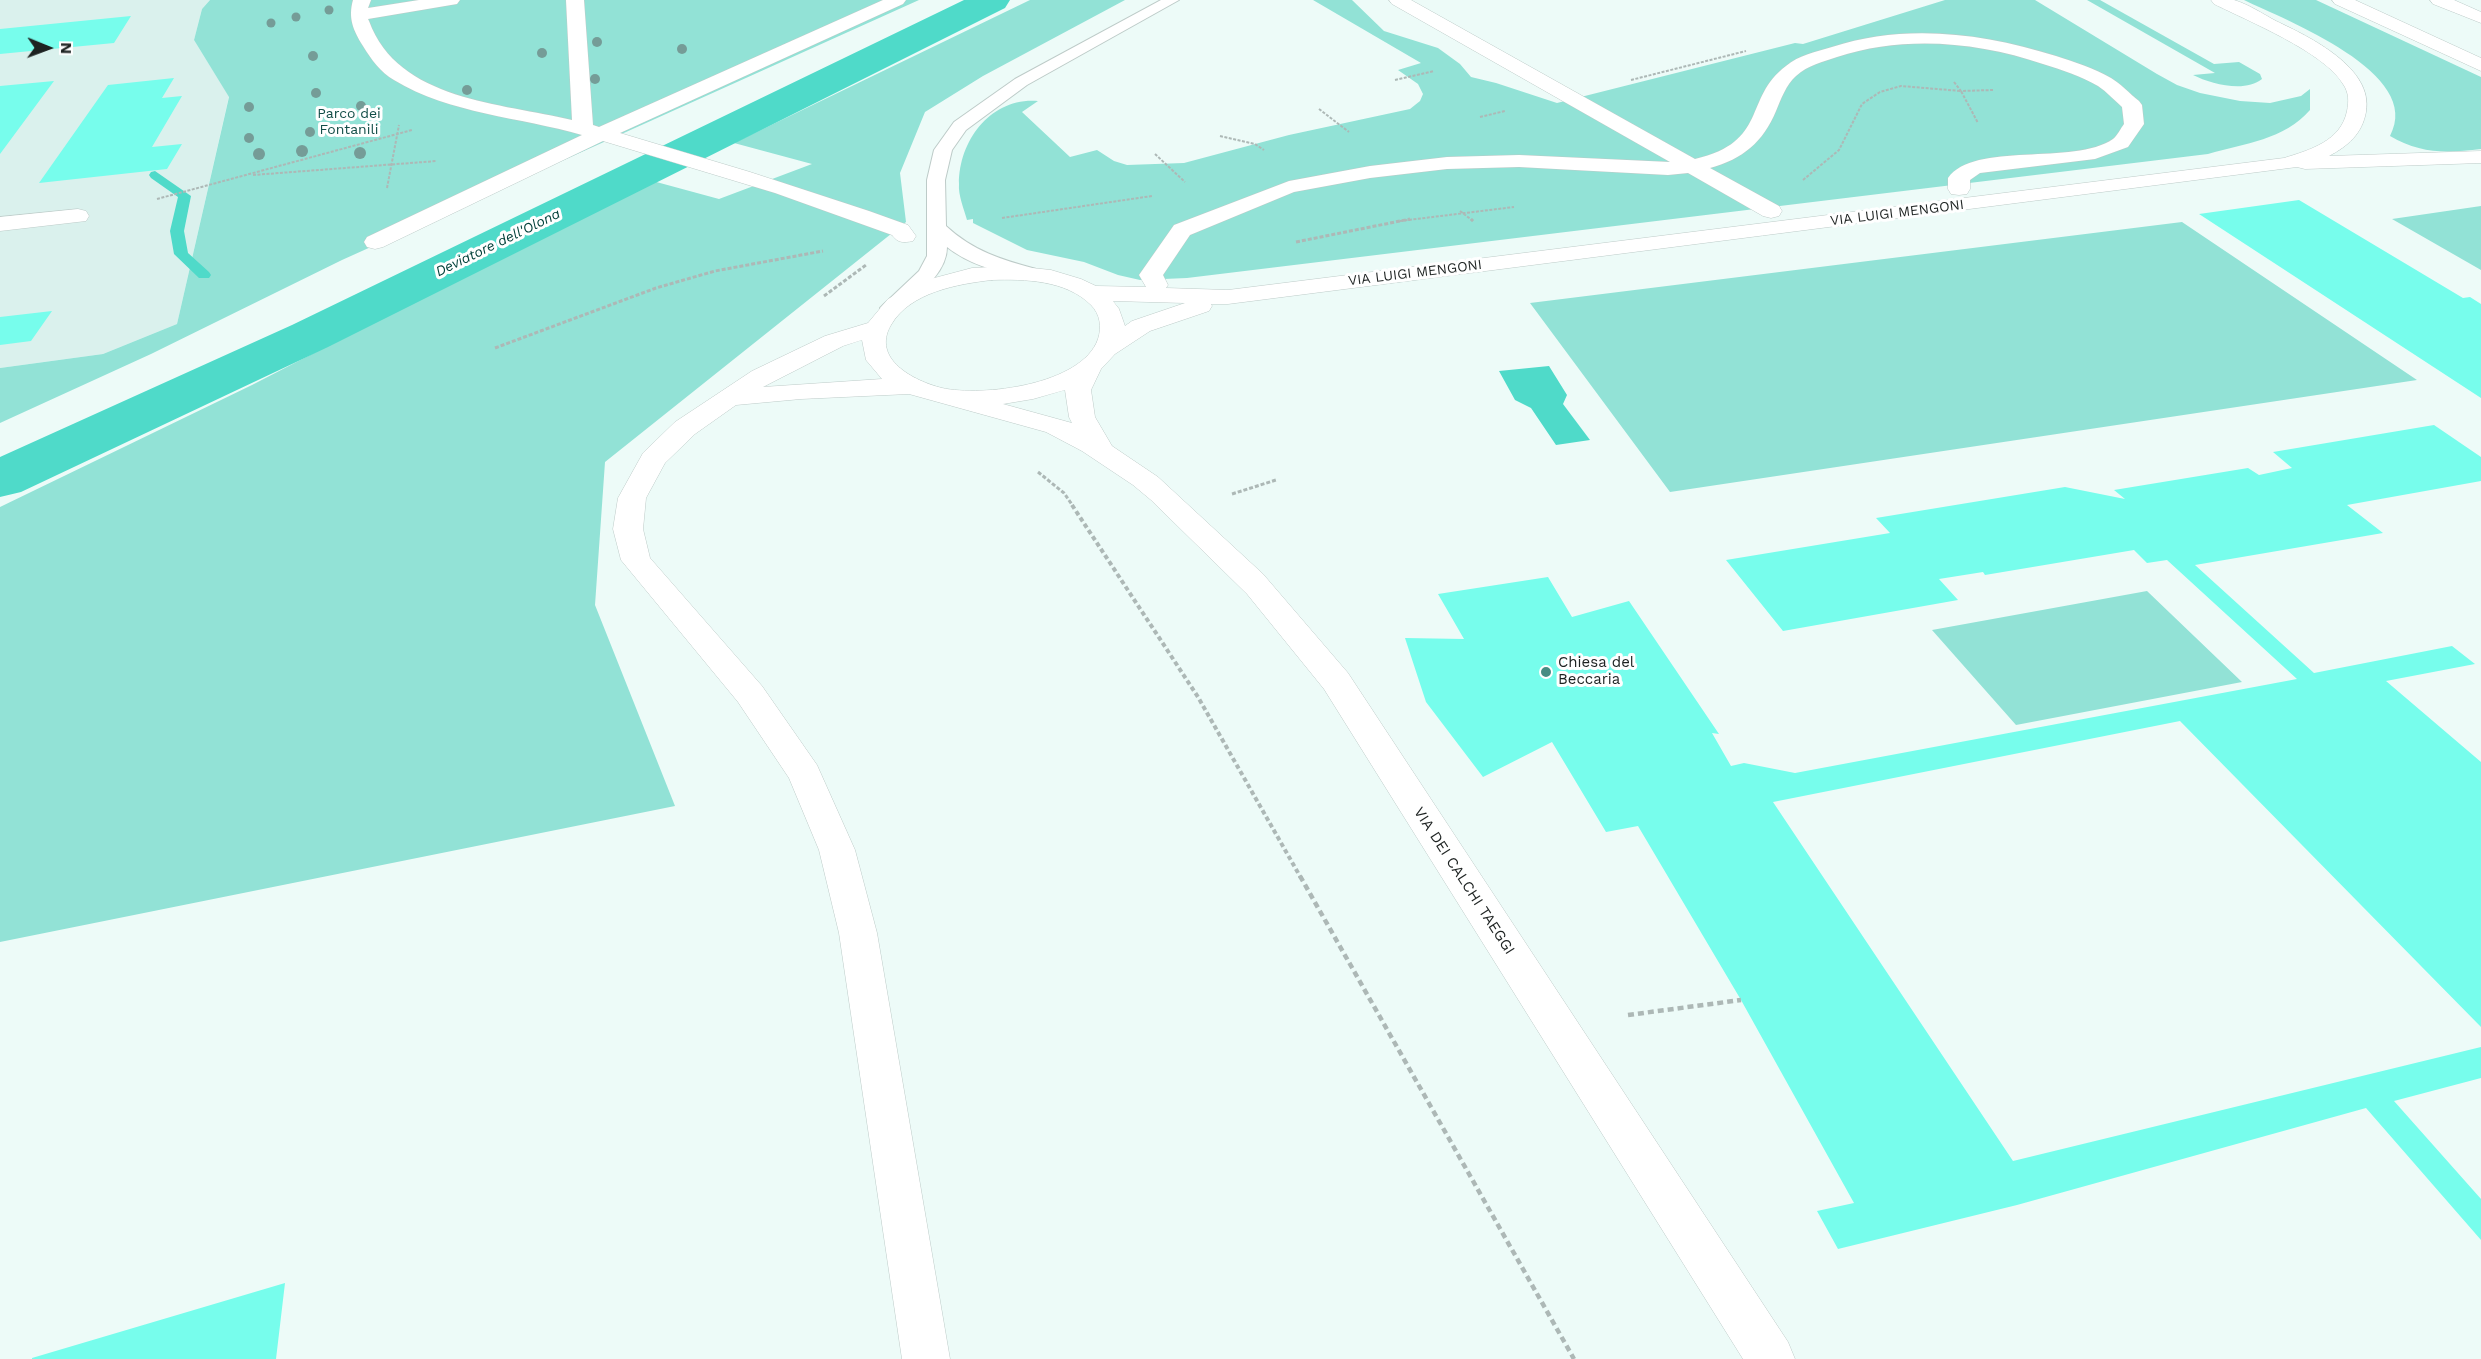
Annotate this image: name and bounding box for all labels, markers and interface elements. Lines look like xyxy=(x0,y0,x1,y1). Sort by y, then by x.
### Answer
north arrow xyxy=(18,18,78,78)
text: N xyxy=(57,42,76,54)
park label: Parco dei Fontanili xyxy=(317,106,381,138)
street label: VIA LUIGI MENGONI xyxy=(1829,196,1965,230)
water label: Deviatore dell'Olona xyxy=(433,206,563,280)
street label: VIA LUIGI MENGONI xyxy=(1347,256,1483,290)
place label: Chiesa del Beccaria xyxy=(1558,654,1634,689)
marker: Chiesa del Beccaria xyxy=(1539,665,1553,679)
street label: VIA DEI CALCHI TAEGGI xyxy=(1410,804,1518,958)

